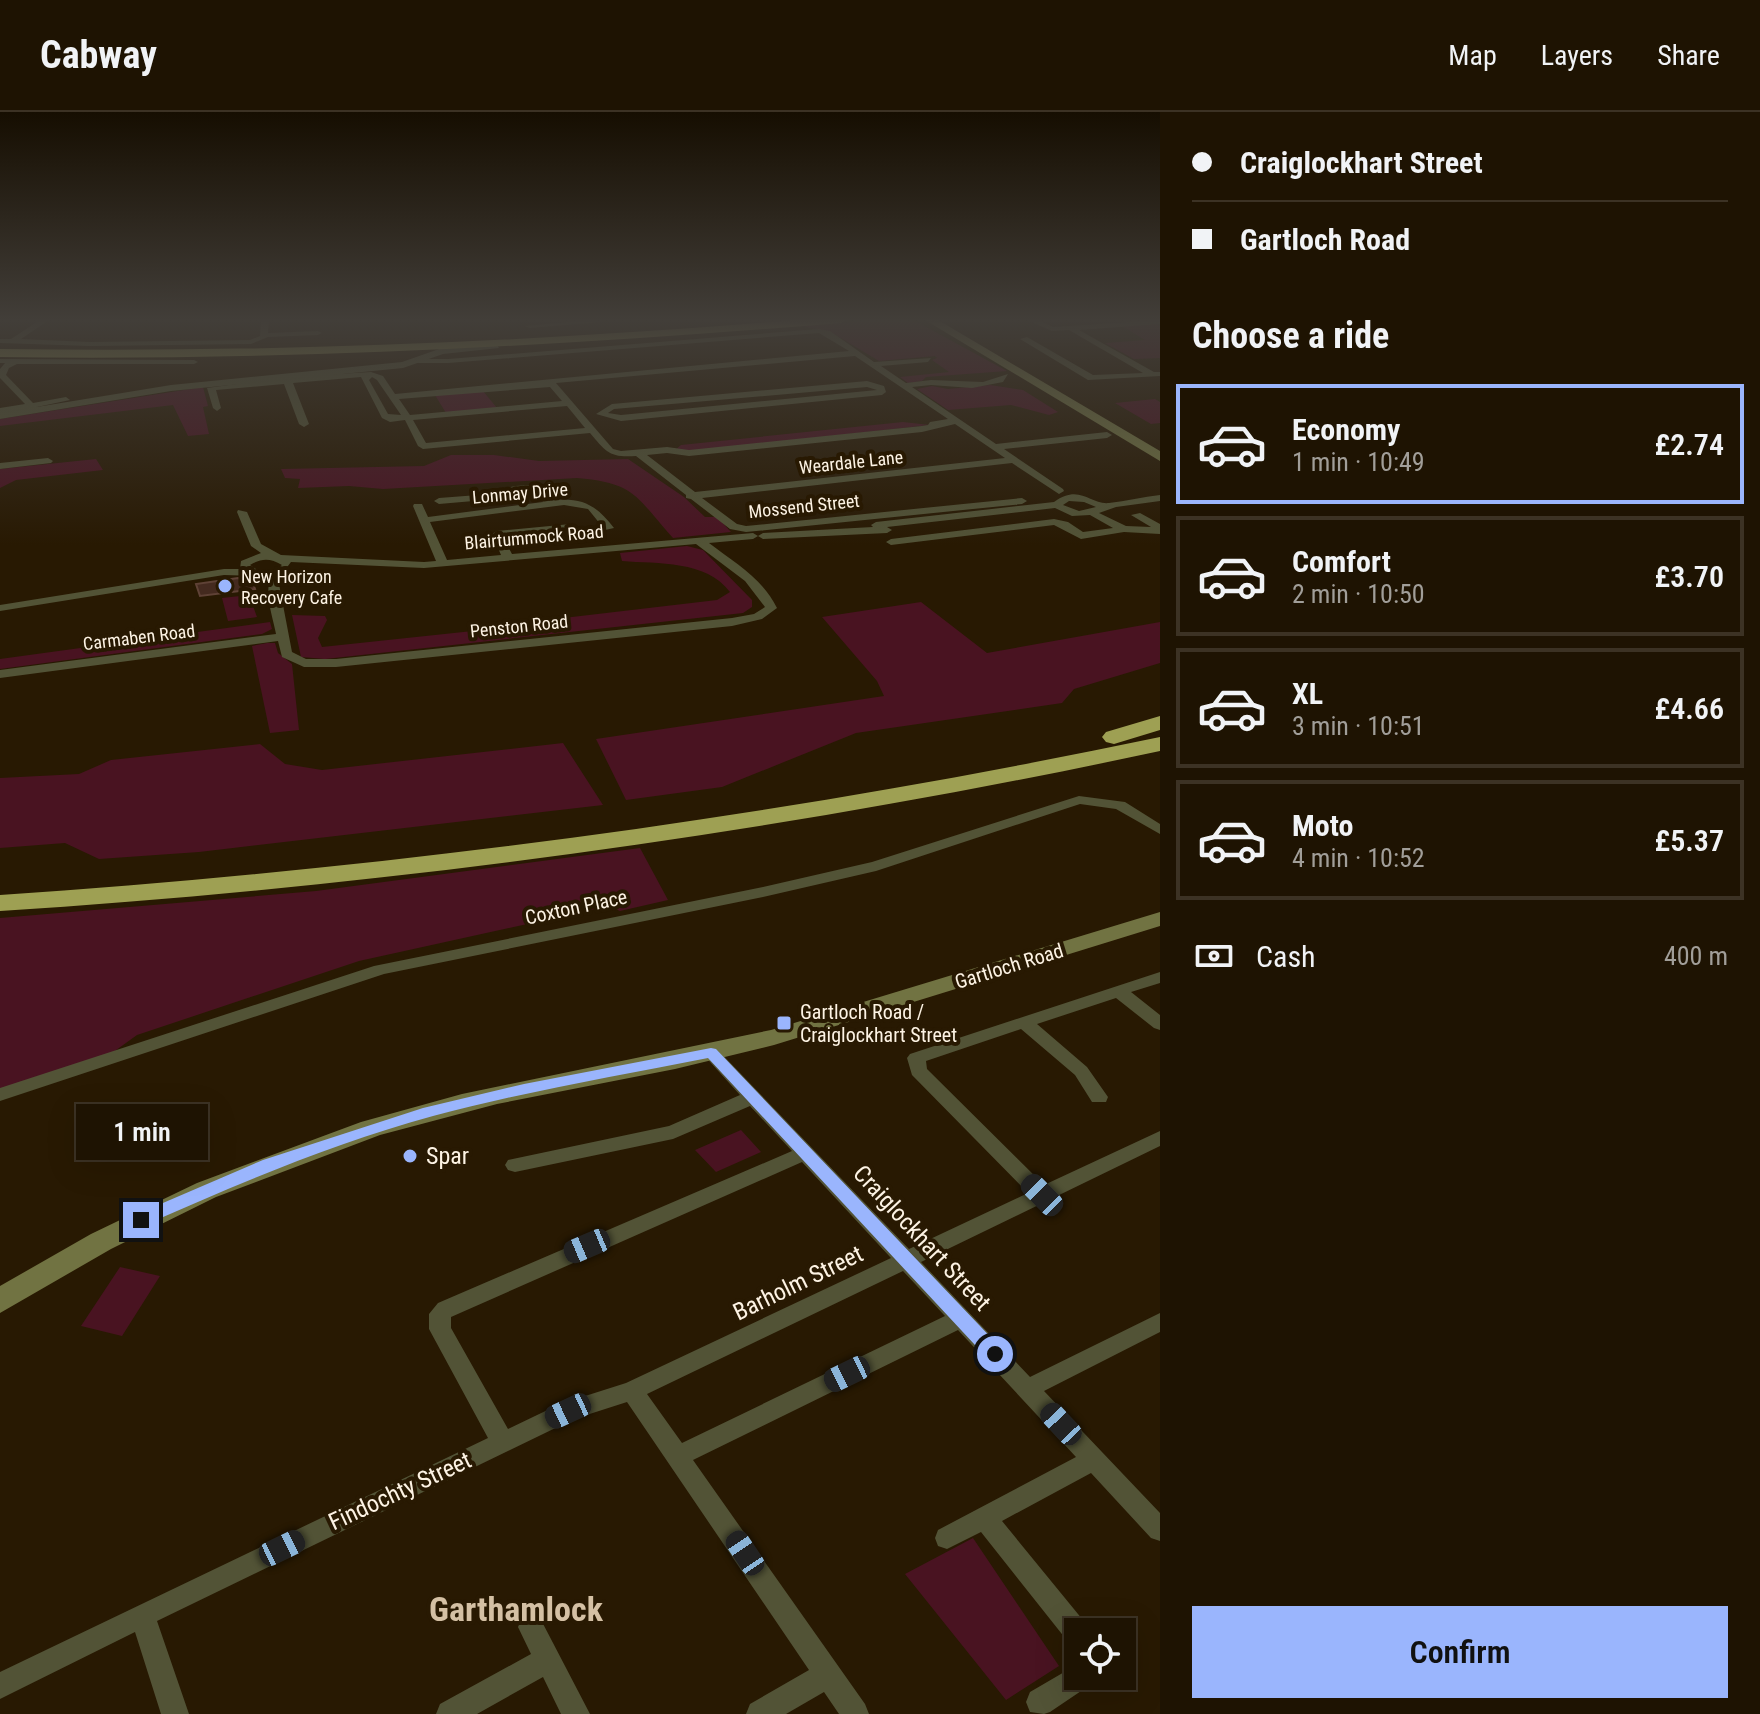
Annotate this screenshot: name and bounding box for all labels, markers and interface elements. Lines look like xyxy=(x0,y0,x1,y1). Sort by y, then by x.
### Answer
text: Cabway xyxy=(40,33,157,77)
text: Map xyxy=(1448,39,1497,72)
text: Layers xyxy=(1541,39,1613,72)
text: Share xyxy=(1657,39,1720,72)
text: Craiglockhart Street xyxy=(1240,145,1483,180)
text: Gartloch Road xyxy=(1240,222,1410,257)
text: Choose a ride xyxy=(1192,315,1389,357)
icon: car xyxy=(1196,408,1268,480)
text: Economy xyxy=(1292,412,1400,447)
text: £2.74 xyxy=(1655,427,1724,462)
street label: Weardale Lane xyxy=(798,446,904,478)
text: 1 min · 10:49 xyxy=(1292,447,1425,477)
street label: Lonmay Drive xyxy=(471,478,569,508)
street label: Mossend Street xyxy=(747,490,861,522)
street label: Blairtummock Road xyxy=(464,520,604,554)
icon: car xyxy=(1196,540,1268,612)
text: Comfort xyxy=(1292,544,1391,579)
text: £3.70 xyxy=(1655,559,1724,594)
place label: New Horizon Recovery Cafe xyxy=(241,566,342,608)
marker: New Horizon Recovery Cafe xyxy=(216,577,234,595)
text: 2 min · 10:50 xyxy=(1292,579,1425,609)
street label: Penston Road xyxy=(469,610,569,642)
street label: Carmaben Road xyxy=(82,620,196,654)
icon: car xyxy=(1196,672,1268,744)
text: XL xyxy=(1292,676,1323,711)
text: £4.66 xyxy=(1655,691,1724,726)
text: 3 min · 10:51 xyxy=(1292,711,1425,741)
icon: car xyxy=(1196,804,1268,876)
text: Moto xyxy=(1292,808,1353,843)
text: £5.37 xyxy=(1655,823,1724,858)
text: 4 min · 10:52 xyxy=(1292,843,1425,873)
street label: Coxton Place xyxy=(523,884,629,930)
icon: cash xyxy=(1192,934,1236,978)
street label: Gartloch Road xyxy=(952,938,1066,994)
text: Cash xyxy=(1256,939,1316,974)
text: 400 m xyxy=(1664,941,1728,971)
place label: Gartloch Road / Craiglockhart Street xyxy=(800,1000,957,1047)
marker: Gartloch Road / Craiglockhart Street xyxy=(775,1014,793,1032)
callout: 1 min xyxy=(75,1104,207,1160)
text: 1 min xyxy=(113,1117,171,1147)
place label: Spar xyxy=(426,1142,469,1170)
marker: Spar xyxy=(401,1147,419,1165)
street label: Craiglockhart Street xyxy=(847,1159,997,1317)
car xyxy=(1017,1170,1067,1220)
route end xyxy=(123,1202,159,1238)
car xyxy=(560,1226,614,1266)
street label: Barholm Street xyxy=(729,1240,867,1326)
route start xyxy=(977,1336,1013,1372)
car xyxy=(820,1353,874,1395)
car xyxy=(541,1390,595,1432)
car xyxy=(1036,1398,1086,1450)
street label: Findochty Street xyxy=(324,1446,476,1536)
car xyxy=(722,1526,768,1580)
car xyxy=(255,1527,309,1569)
district label: Garthamlock xyxy=(429,1589,604,1629)
button: Confirm xyxy=(1192,1606,1728,1698)
map controls xyxy=(1064,1618,1136,1690)
button: locate xyxy=(1064,1618,1136,1690)

